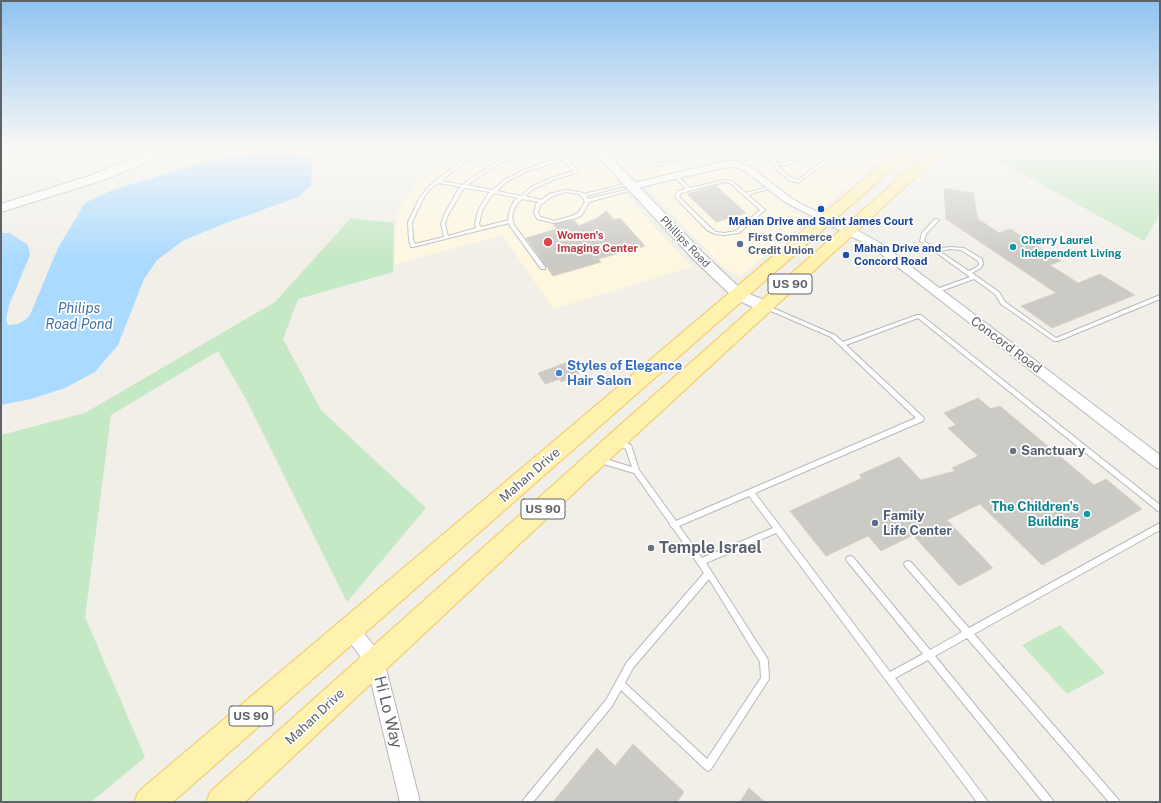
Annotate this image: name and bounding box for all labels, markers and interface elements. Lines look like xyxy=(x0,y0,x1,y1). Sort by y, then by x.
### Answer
marker: Mahan Drive and Saint James Court xyxy=(816,204,826,214)
street label: Phillips Road xyxy=(657,214,713,270)
place label: Mahan Drive and Saint James Court xyxy=(729,215,913,229)
place label: Women's Imaging Center xyxy=(557,229,638,255)
place label: First Commerce Credit Union xyxy=(748,231,832,257)
place label: Cherry Laurel Independent Living xyxy=(1021,234,1121,260)
marker: Women's Imaging Center xyxy=(542,236,554,248)
marker: First Commerce Credit Union xyxy=(735,239,745,249)
place label: Mahan Drive and Concord Road xyxy=(854,242,941,268)
marker: Cherry Laurel Independent Living xyxy=(1008,242,1018,252)
marker: Mahan Drive and Concord Road xyxy=(841,250,851,260)
road number: US 90 xyxy=(768,274,812,294)
water label: Philips Road Pond xyxy=(45,301,113,334)
street label: Concord Road xyxy=(967,313,1045,377)
place label: Styles of Elegance Hair Salon xyxy=(567,358,682,389)
marker: Styles of Elegance Hair Salon xyxy=(554,368,564,378)
place label: Sanctuary xyxy=(1021,443,1085,459)
street label: Mahan Drive xyxy=(497,444,563,506)
marker: Sanctuary xyxy=(1008,446,1018,456)
road number: US 90 xyxy=(521,499,565,519)
place label: The Children's Building xyxy=(991,499,1079,530)
place label: Family Life Center xyxy=(883,508,952,539)
marker: The Children's Building xyxy=(1082,509,1092,519)
marker: Family Life Center xyxy=(870,518,880,528)
place label: Temple Israel xyxy=(659,538,762,558)
marker: Temple Israel xyxy=(646,543,656,553)
street label: Hi Lo Way xyxy=(370,674,406,750)
street label: Mahan Drive xyxy=(282,686,348,748)
road number: US 90 xyxy=(229,706,273,726)

